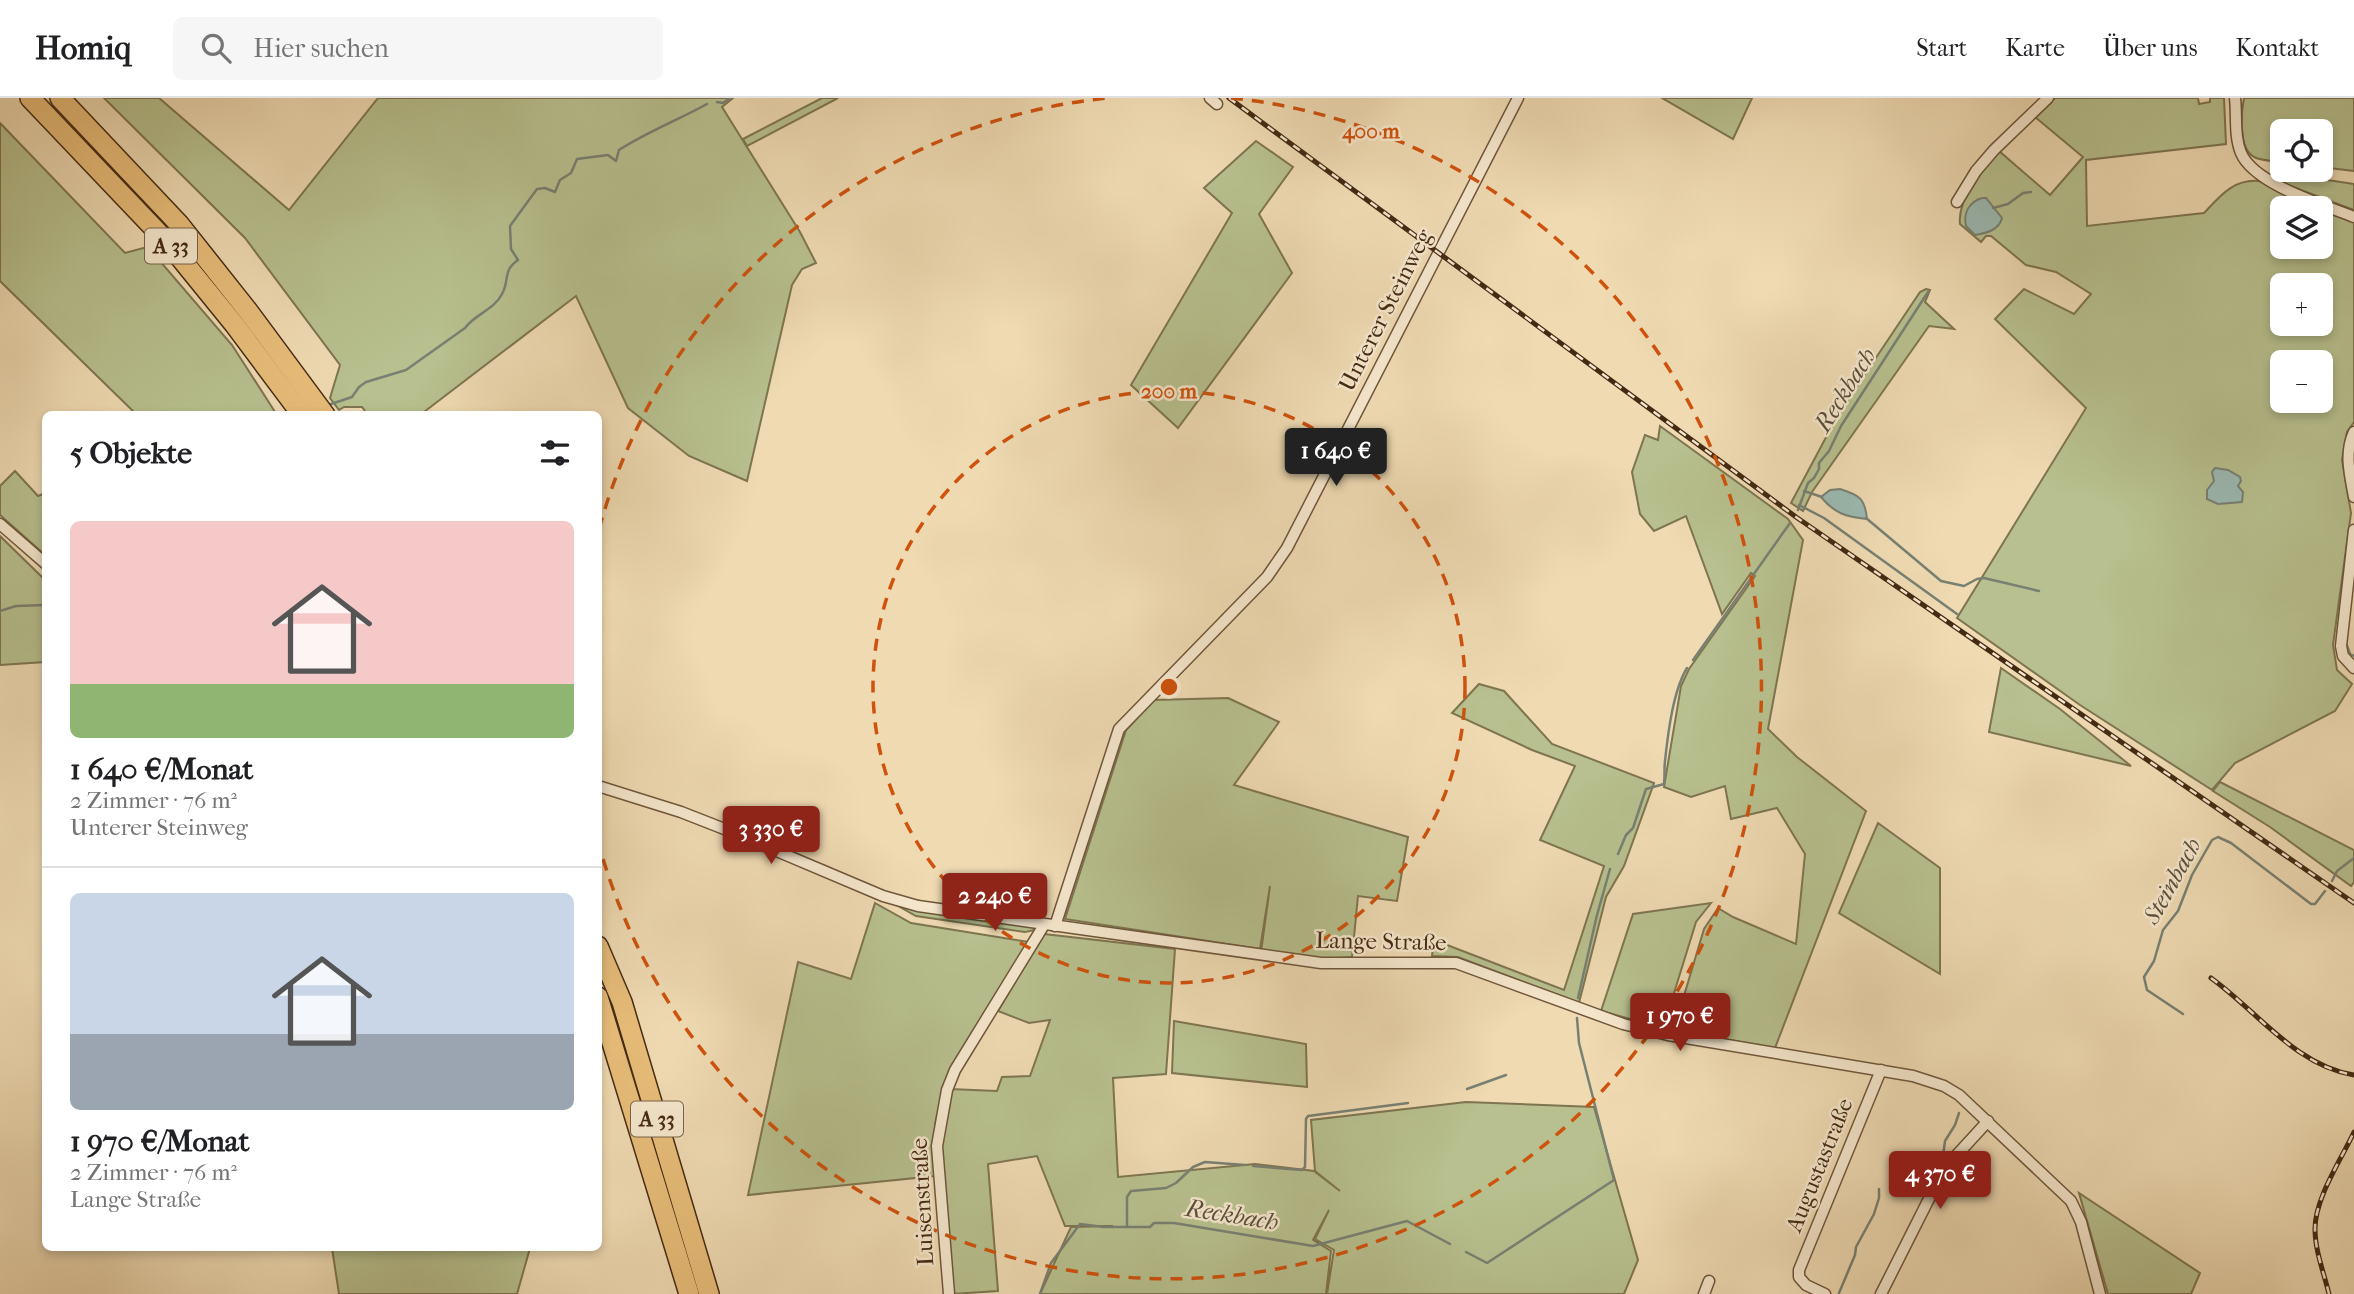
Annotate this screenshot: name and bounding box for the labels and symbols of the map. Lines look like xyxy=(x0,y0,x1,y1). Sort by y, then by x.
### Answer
text: 400 m xyxy=(1341,119,1400,144)
street label: Unterer Steinweg xyxy=(1333,224,1438,396)
road number: A 33 xyxy=(145,228,197,264)
water label: Reckbach xyxy=(1807,343,1882,439)
text: 200 m xyxy=(1141,379,1198,403)
pin: 1 640 € xyxy=(1271,428,1401,488)
centre of rings xyxy=(1157,675,1181,699)
pin: 3 330 € xyxy=(706,806,836,866)
water label: Steinbach xyxy=(2136,833,2207,930)
pin: 2 240 € xyxy=(930,874,1060,933)
street label: Lange Straße xyxy=(1315,927,1447,956)
pin: 1 970 € xyxy=(1615,993,1745,1053)
street label: Augustastraße xyxy=(1780,1094,1859,1237)
road number: A 33 xyxy=(631,1102,683,1136)
street label: Luisenstraße xyxy=(906,1137,939,1267)
pin: 4 370 € xyxy=(1875,1152,2005,1211)
water label: Reckbach xyxy=(1182,1194,1280,1236)

